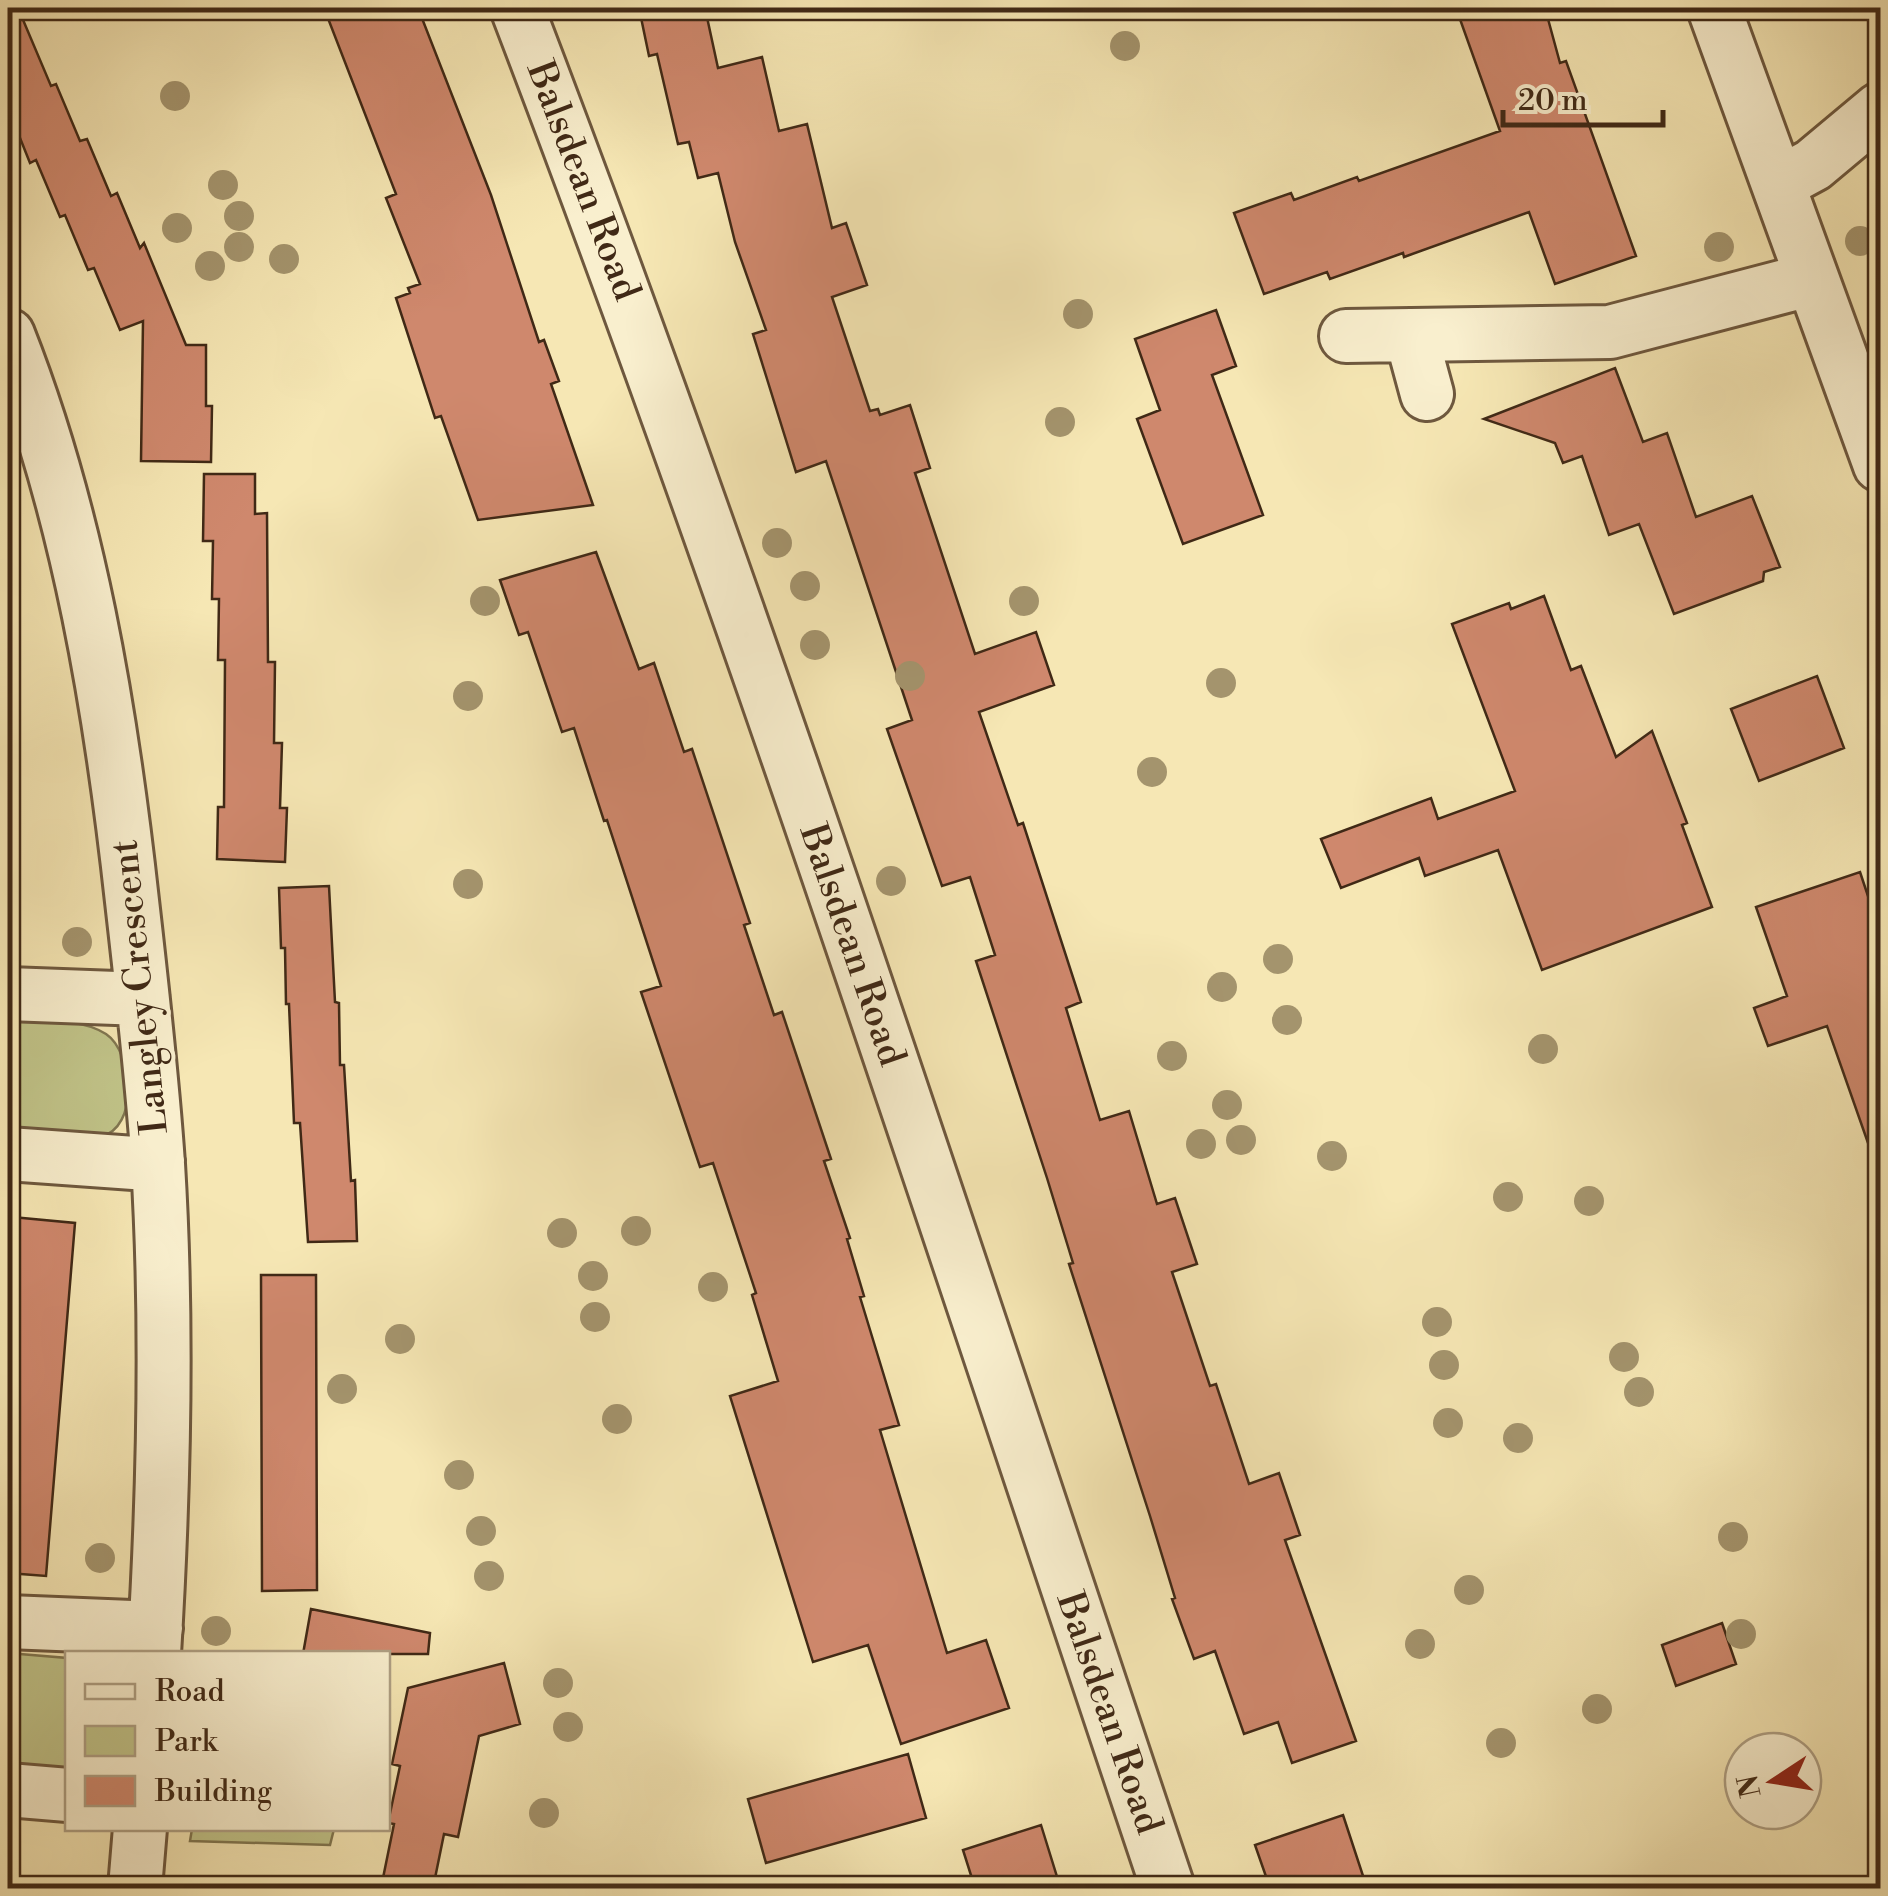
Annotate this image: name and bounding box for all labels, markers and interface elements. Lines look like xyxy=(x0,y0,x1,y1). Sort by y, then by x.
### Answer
street label: Balsdean Road xyxy=(515,54,650,308)
scale bar xyxy=(1503,65,1663,127)
text: 20 m xyxy=(1518,82,1587,120)
street label: Balsdean Road xyxy=(788,817,915,1072)
street label: Langley Crescent xyxy=(101,837,179,1137)
street label: Balsdean Road xyxy=(1045,1585,1172,1840)
legend xyxy=(65,1651,390,1831)
text: Road xyxy=(155,1673,225,1711)
text: Park xyxy=(155,1723,219,1761)
north arrow xyxy=(1723,1731,1823,1831)
text: N xyxy=(1731,1771,1769,1800)
text: Building xyxy=(154,1773,273,1811)

